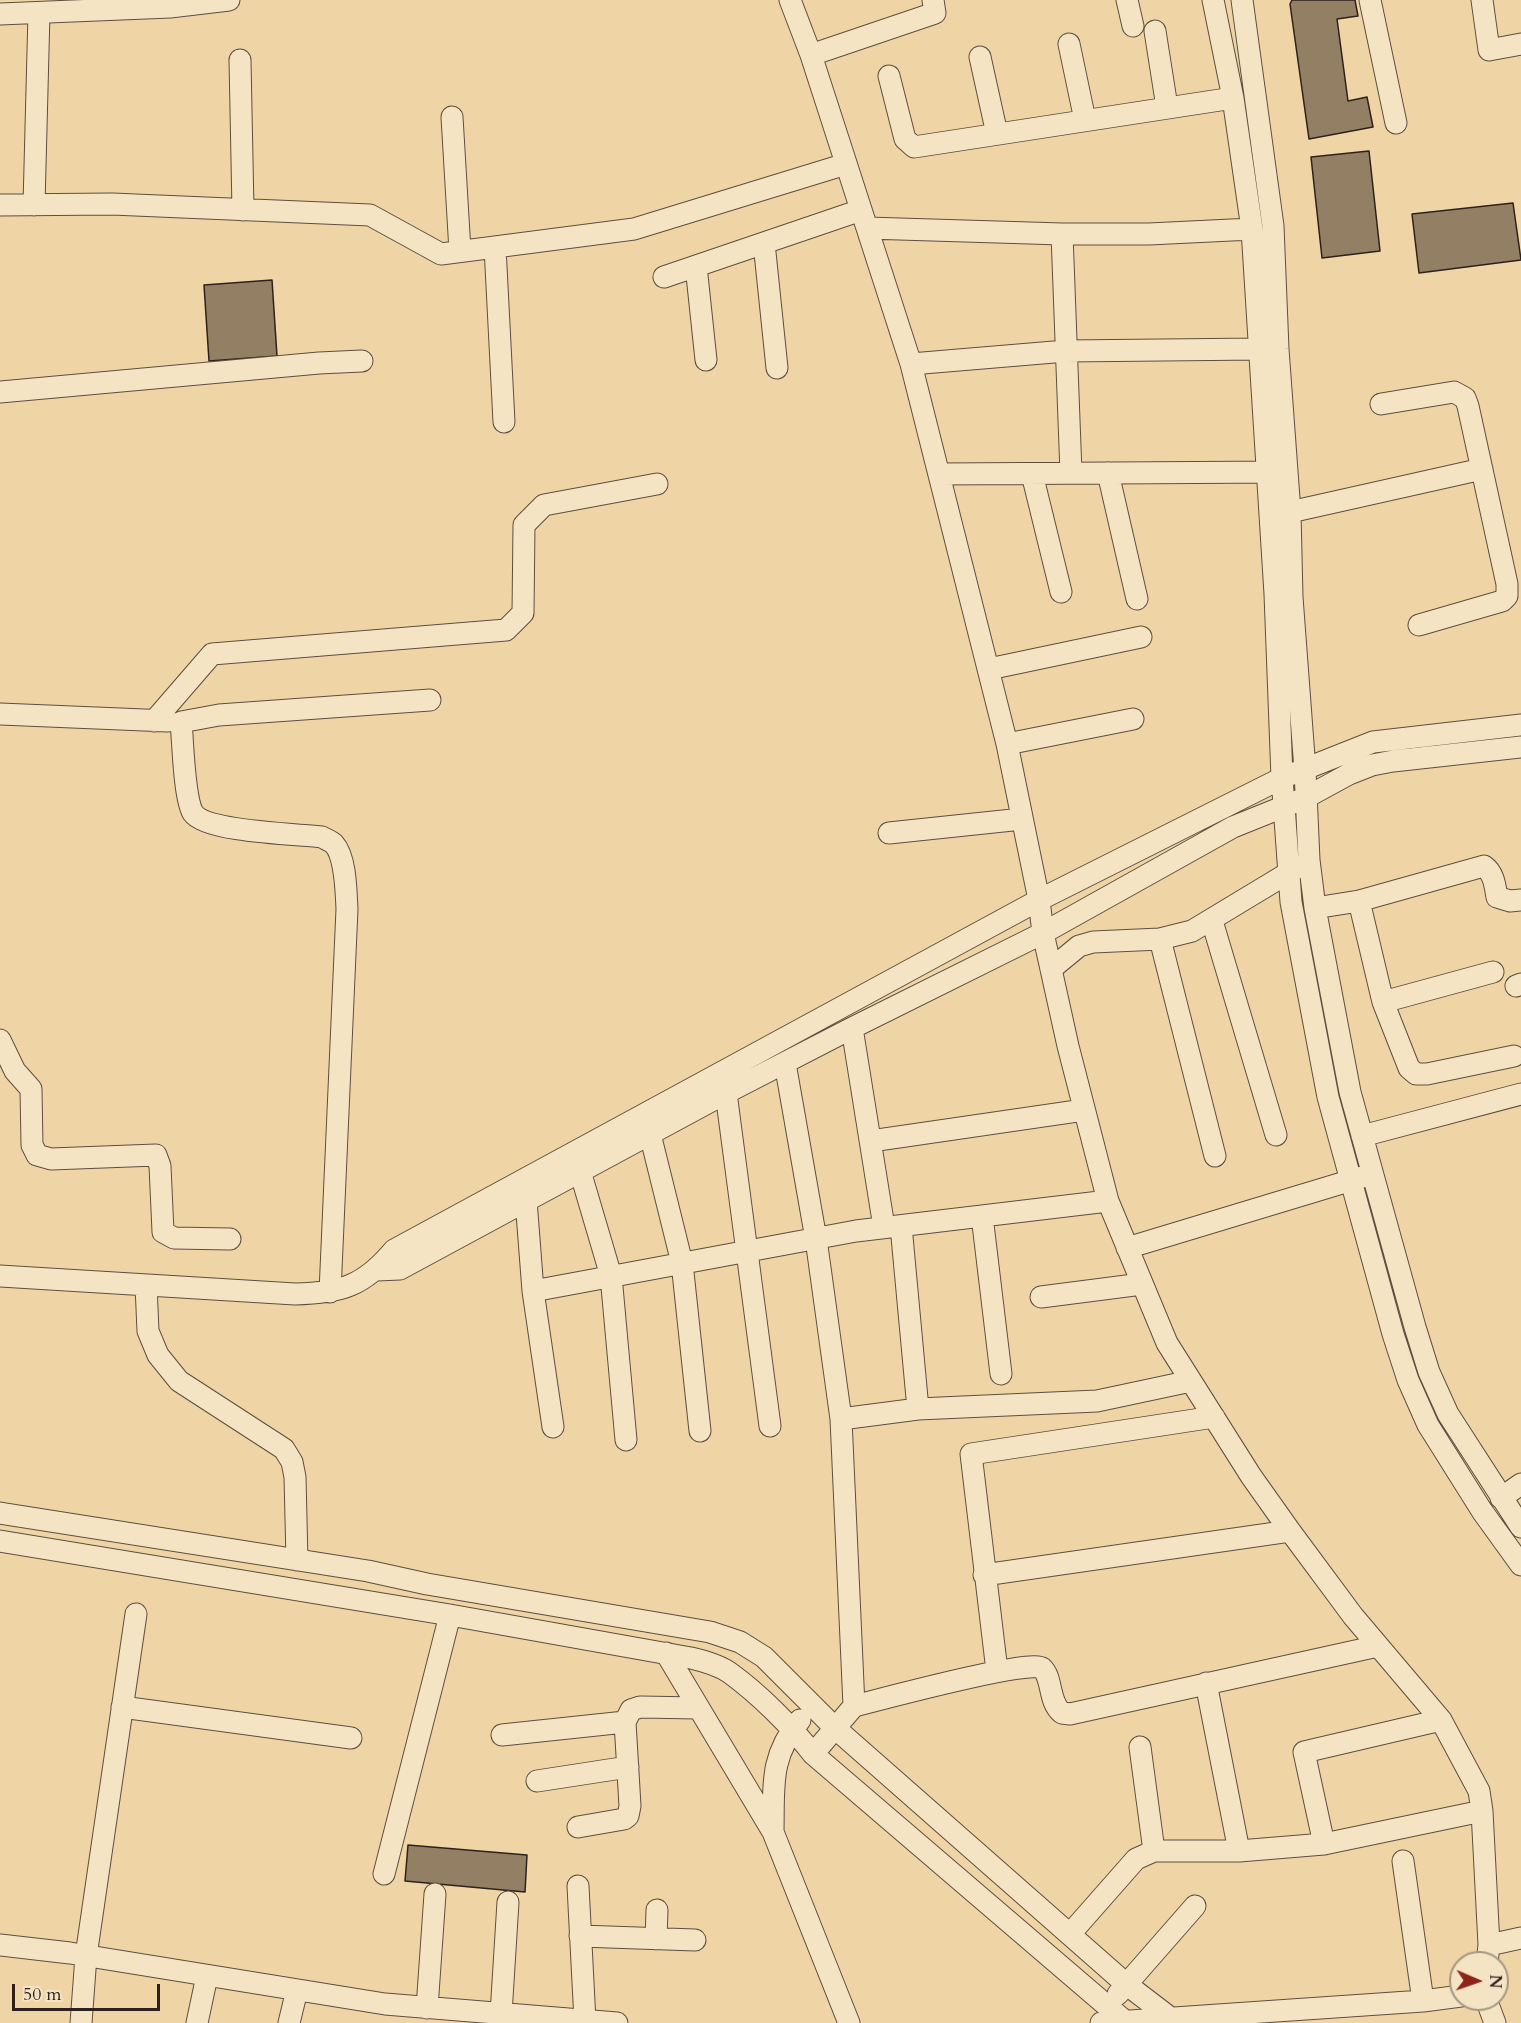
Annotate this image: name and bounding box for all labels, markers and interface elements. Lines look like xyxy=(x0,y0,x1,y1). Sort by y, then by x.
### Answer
north arrow xyxy=(1449,1951,1509,2011)
scale bar xyxy=(15,1972,164,2010)
text: N xyxy=(1484,1974,1506,1989)
text: 50 m xyxy=(23,1982,62,2007)

